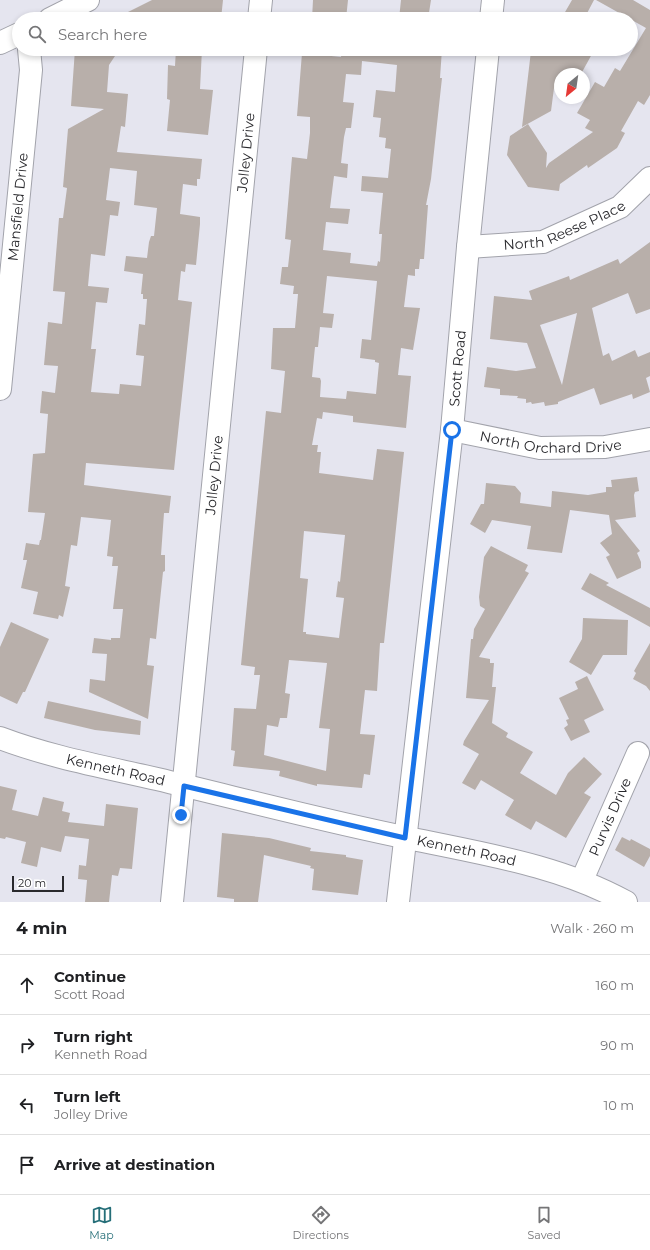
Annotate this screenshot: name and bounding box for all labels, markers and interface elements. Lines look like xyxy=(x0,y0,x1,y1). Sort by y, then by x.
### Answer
search box xyxy=(12,12,638,56)
icon: search xyxy=(26,23,48,45)
text: Search here xyxy=(58,25,147,44)
north arrow xyxy=(554,68,590,104)
street label: Jolley Drive xyxy=(233,112,259,194)
street label: Mansfield Drive xyxy=(3,152,32,262)
street label: North Reese Place xyxy=(503,197,630,254)
street label: Scott Road xyxy=(445,329,470,407)
route start xyxy=(443,421,461,439)
street label: North Orchard Drive xyxy=(478,427,623,457)
street label: Jolley Drive xyxy=(201,435,227,517)
street label: Kenneth Road xyxy=(64,750,167,790)
street label: Purvis Drive xyxy=(585,775,635,859)
route end xyxy=(172,806,190,824)
street label: Kenneth Road xyxy=(415,831,518,870)
scale bar xyxy=(12,874,64,893)
text: 20 m xyxy=(18,876,46,890)
text: 4 min xyxy=(16,918,67,938)
text: Walk · 260 m xyxy=(550,920,634,936)
text: Continue xyxy=(54,967,126,986)
icon: ahead xyxy=(16,974,38,996)
text: 160 m xyxy=(596,977,634,993)
text: Scott Road xyxy=(54,986,125,1002)
text: Turn right xyxy=(54,1027,133,1046)
icon: right xyxy=(16,1034,38,1056)
text: 90 m xyxy=(600,1037,634,1053)
text: Kenneth Road xyxy=(54,1046,148,1062)
text: Turn left xyxy=(54,1087,121,1106)
icon: left xyxy=(16,1094,38,1116)
text: 10 m xyxy=(604,1097,634,1113)
text: Jolley Drive xyxy=(54,1106,128,1122)
icon: arrive xyxy=(16,1154,38,1176)
text: Arrive at destination xyxy=(54,1155,215,1174)
tab: Map xyxy=(89,1204,114,1242)
tab: Directions xyxy=(293,1204,349,1242)
tab: Saved xyxy=(528,1204,561,1242)

